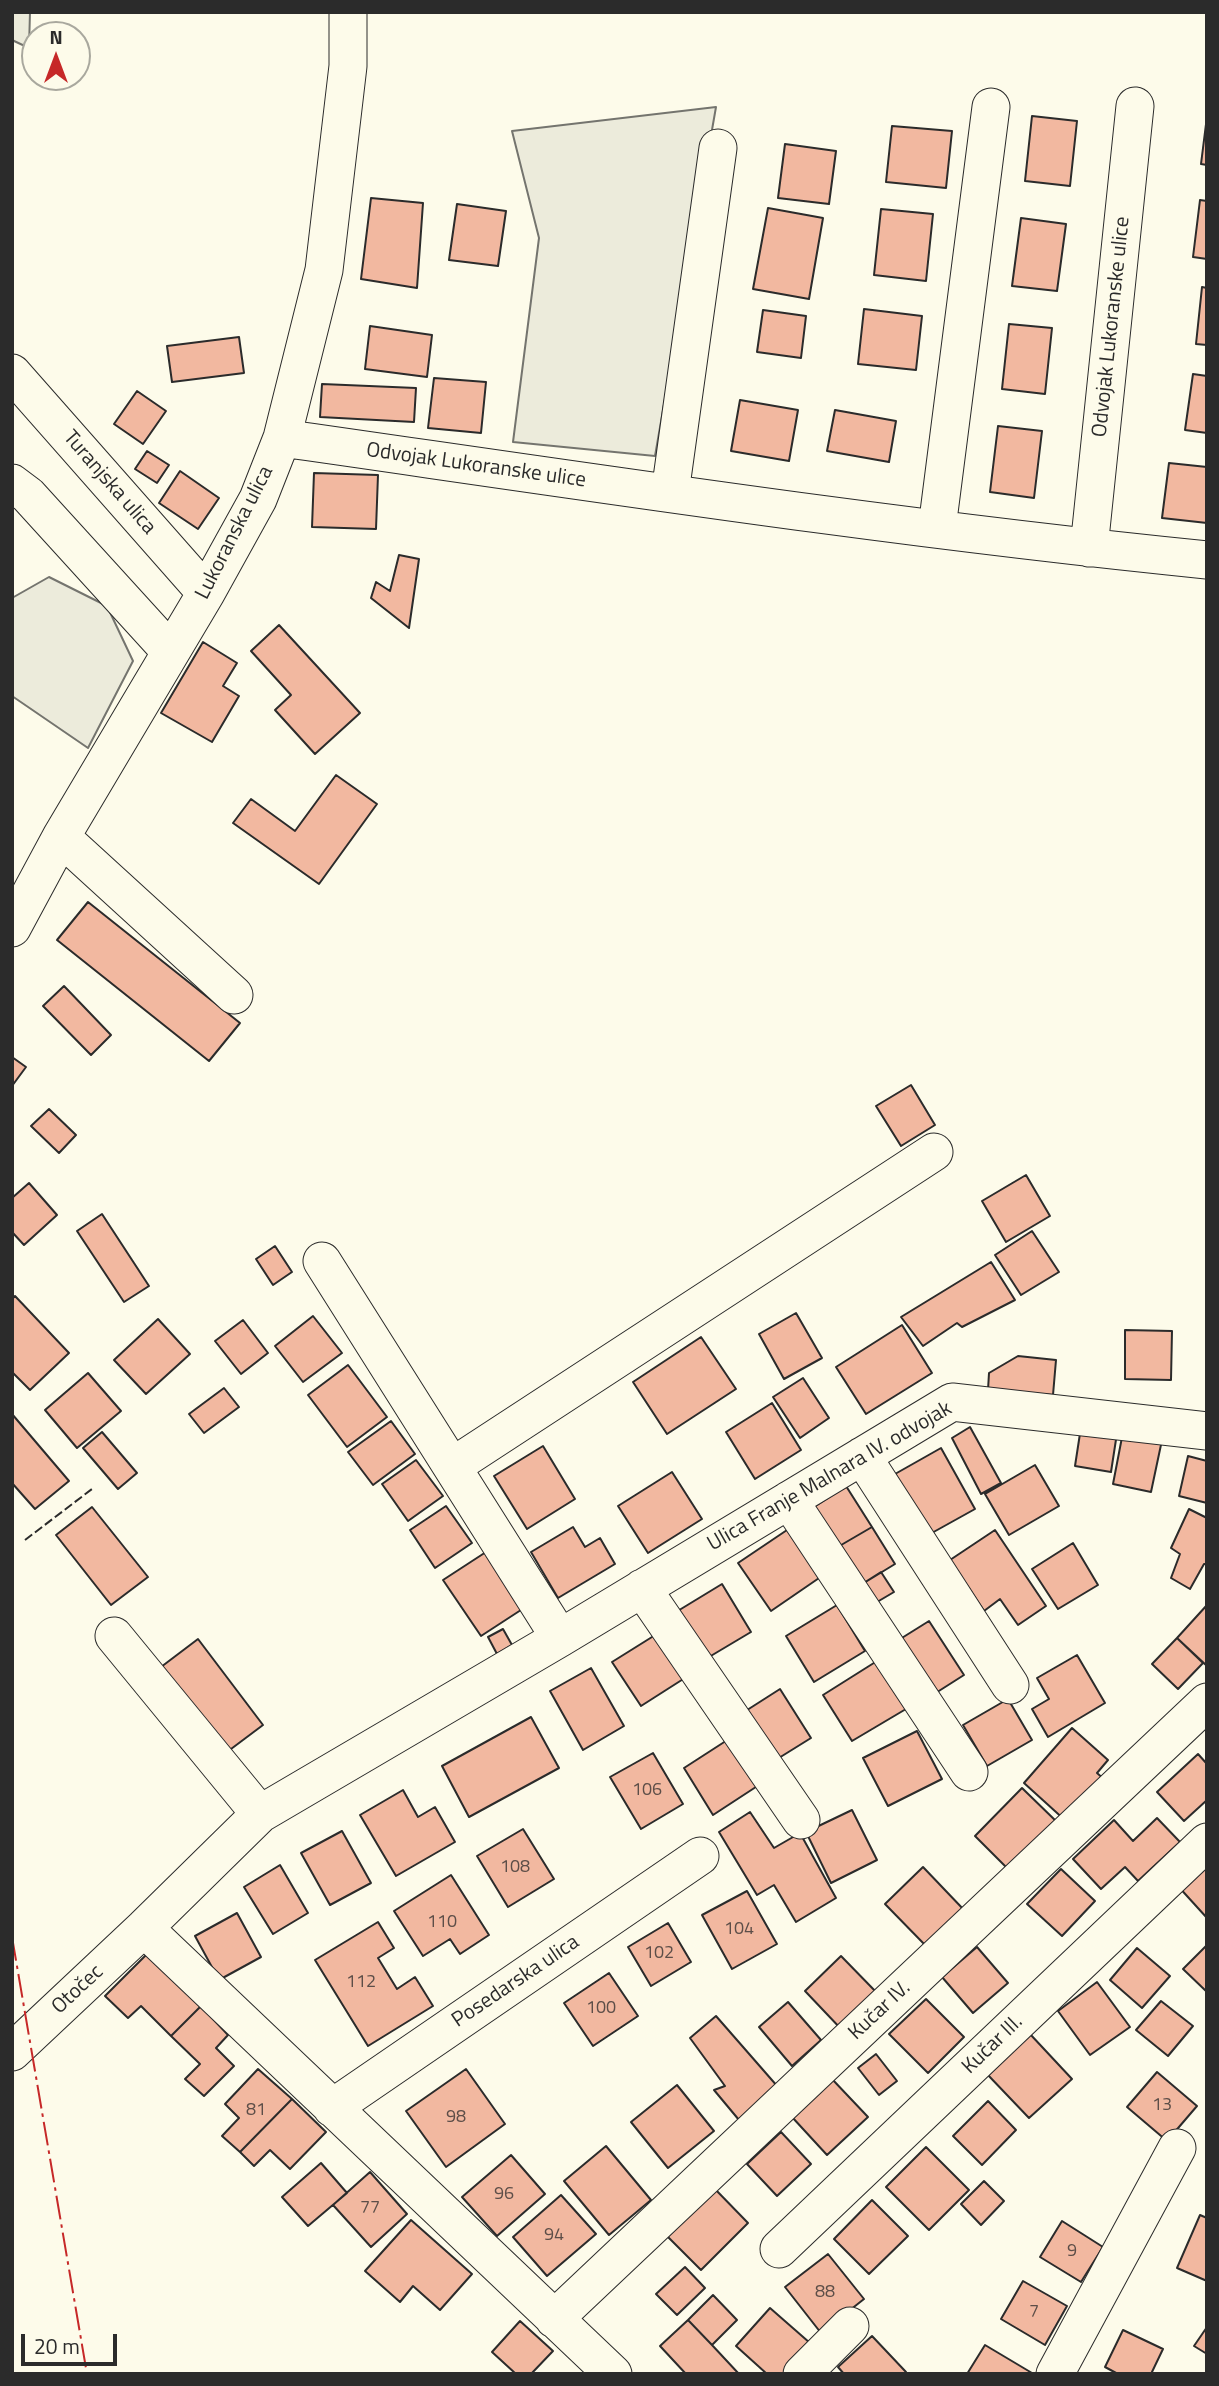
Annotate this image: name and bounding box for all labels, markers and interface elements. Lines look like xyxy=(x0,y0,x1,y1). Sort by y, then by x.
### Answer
north arrow xyxy=(21,21,91,91)
text: N xyxy=(49,22,63,51)
street label: Odvojak Lukoranske ulice xyxy=(1088,215,1136,439)
street label: Turanjska ulica xyxy=(57,426,161,540)
street label: Odvojak Lukoranske ulice xyxy=(364,438,588,494)
street label: Lukoranska ulica xyxy=(191,462,279,604)
street label: Ulica Franje Malnara IV. odvojak xyxy=(703,1397,957,1557)
house number: 106 xyxy=(632,1780,662,1802)
house number: 108 xyxy=(500,1857,530,1879)
house number: 110 xyxy=(427,1912,457,1934)
house number: 104 xyxy=(724,1919,754,1941)
street label: Posedarska ulica xyxy=(448,1930,584,2034)
house number: 102 xyxy=(644,1943,674,1965)
street label: Otočec xyxy=(47,1960,109,2020)
house number: 112 xyxy=(346,1972,376,1994)
street label: Kučar IV. xyxy=(844,1976,916,2046)
house number: 100 xyxy=(586,1998,616,2020)
street label: Kučar III. xyxy=(957,2010,1029,2080)
house number: 13 xyxy=(1152,2095,1172,2117)
house number: 81 xyxy=(246,2100,266,2122)
house number: 98 xyxy=(446,2107,466,2129)
house number: 96 xyxy=(494,2184,514,2206)
house number: 77 xyxy=(360,2198,380,2220)
house number: 94 xyxy=(544,2225,564,2247)
house number: 9 xyxy=(1067,2241,1077,2263)
house number: 88 xyxy=(815,2282,835,2304)
house number: 7 xyxy=(1029,2302,1039,2324)
scale bar xyxy=(24,2320,121,2364)
text: 20 m xyxy=(34,2330,80,2362)

